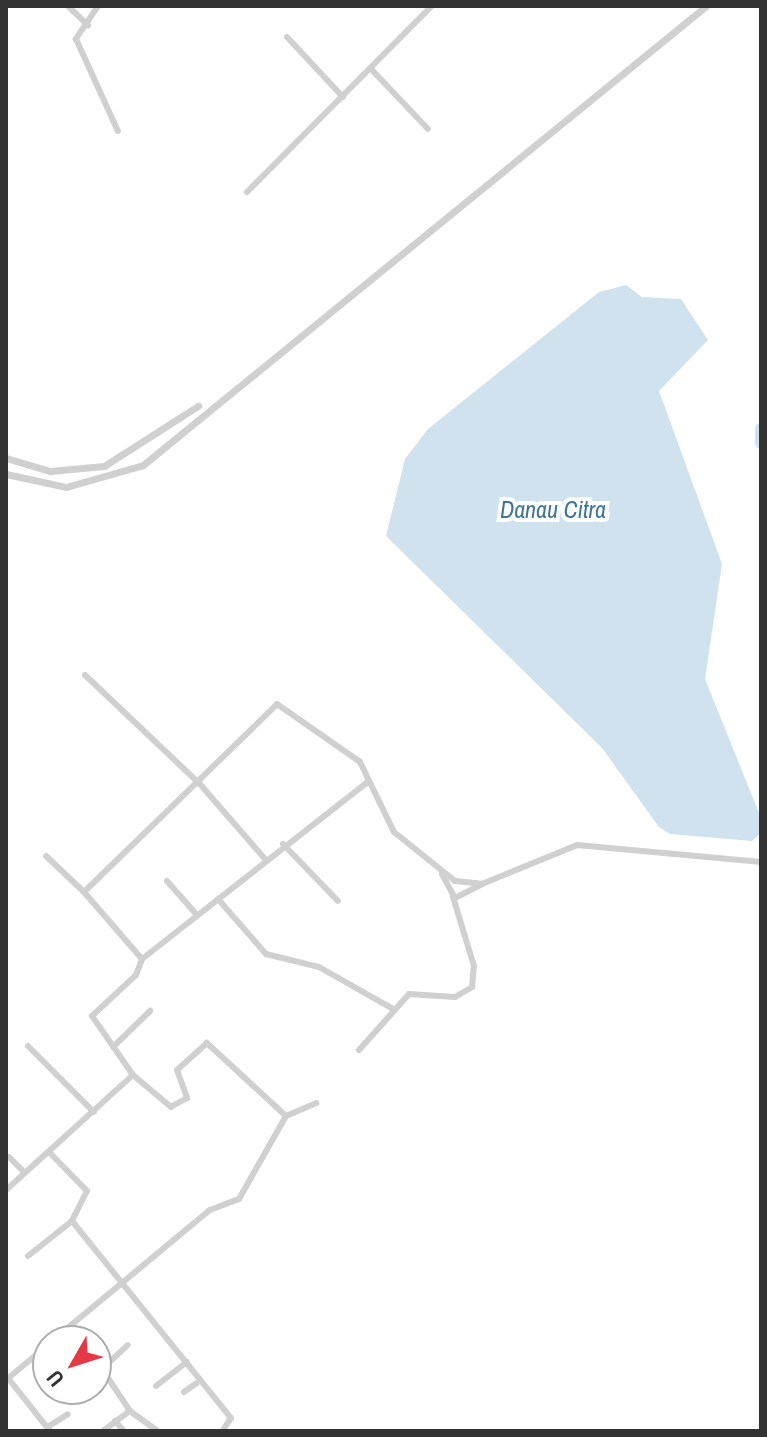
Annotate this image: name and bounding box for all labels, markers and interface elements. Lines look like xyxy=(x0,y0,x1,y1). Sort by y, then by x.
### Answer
water label: Danau Citra xyxy=(500,496,606,524)
north arrow xyxy=(32,1325,112,1405)
text: U xyxy=(39,1364,71,1393)

